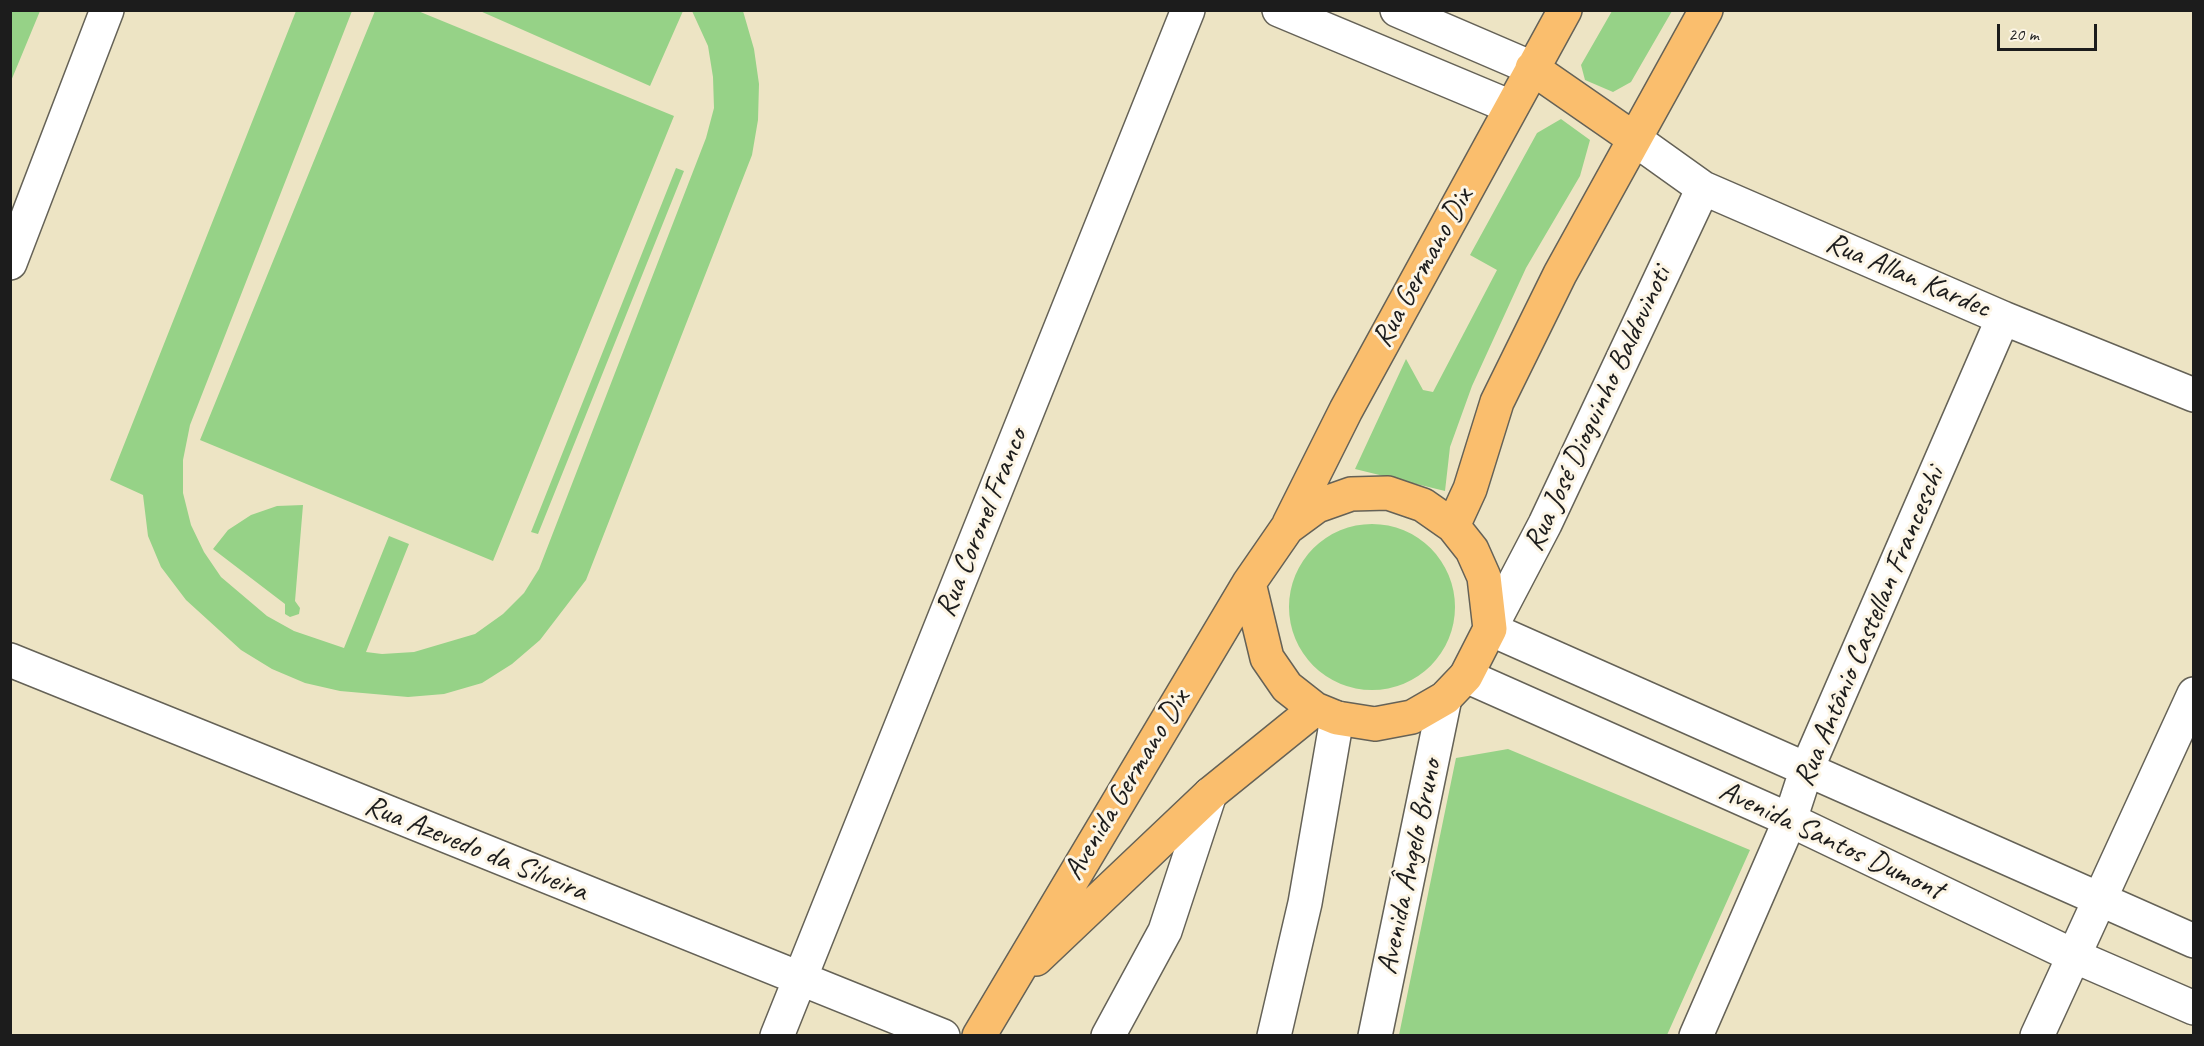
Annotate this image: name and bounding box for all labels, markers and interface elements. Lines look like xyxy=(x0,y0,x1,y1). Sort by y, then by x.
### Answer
scale bar xyxy=(2000,12,2100,50)
text: 20 m xyxy=(2008,23,2039,45)
street label: Rua Germano Dix xyxy=(1365,182,1481,354)
street label: Rua Allan Kardec xyxy=(1820,225,1996,327)
street label: Rua José Dioguinho Baldovinoti xyxy=(1516,261,1680,557)
street label: Rua Coronel Franco xyxy=(928,424,1036,622)
street label: Rua Antônio Castellan Franceschi xyxy=(1786,462,1954,792)
street label: Avenida Germano Dix xyxy=(1056,683,1198,887)
street label: Avenida Ângelo Bruno xyxy=(1370,756,1450,978)
street label: Avenida Santos Dumont xyxy=(1713,773,1949,909)
street label: Rua Azevedo da Silveira xyxy=(359,788,593,910)

